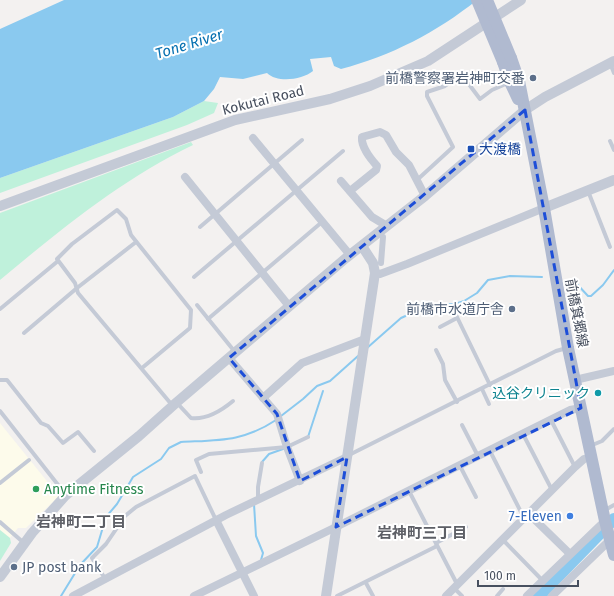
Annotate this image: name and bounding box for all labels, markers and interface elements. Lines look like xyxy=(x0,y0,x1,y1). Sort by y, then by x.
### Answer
water label: Tone River xyxy=(153,25,226,63)
place label: 前橋警察署岩神町交番 xyxy=(385,70,525,87)
marker: 前橋警察署岩神町交番 xyxy=(528,73,538,83)
street label: Kokutai Road xyxy=(220,82,306,119)
place label: 大渡橋 xyxy=(479,141,521,158)
marker: 大渡橋 xyxy=(466,144,476,154)
street label: 前橋箕郷線 xyxy=(561,277,592,349)
place label: 前橋市水道庁舎 xyxy=(406,301,504,318)
marker: 前橋市水道庁舎 xyxy=(507,304,517,314)
place label: 込谷クリニック xyxy=(492,385,590,402)
marker: 込谷クリニック xyxy=(593,388,603,398)
place label: Anytime Fitness xyxy=(44,481,144,498)
marker: Anytime Fitness xyxy=(31,484,41,494)
place label: 7-Eleven xyxy=(508,508,562,525)
marker: 7-Eleven xyxy=(565,511,575,521)
district label: 岩神町二丁目 xyxy=(36,513,126,531)
district label: 岩神町三丁目 xyxy=(377,524,467,542)
place label: JP post bank xyxy=(22,559,102,576)
marker: JP post bank xyxy=(9,562,19,572)
scale bar xyxy=(478,562,578,588)
text: 100 m xyxy=(484,569,516,583)

